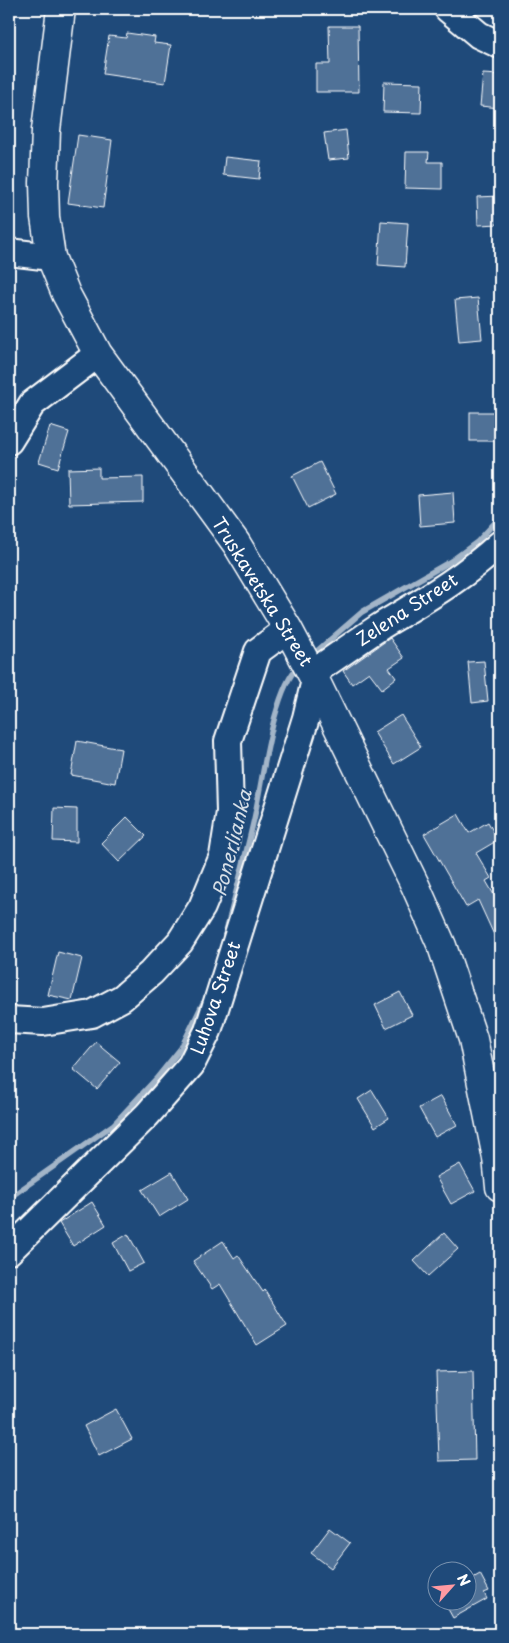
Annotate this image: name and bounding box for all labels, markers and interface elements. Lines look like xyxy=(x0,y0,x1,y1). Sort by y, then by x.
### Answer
street label: Truskavetska Street xyxy=(206,511,320,671)
street label: Zelena Street xyxy=(350,566,462,652)
water label: Ponerlianka xyxy=(204,785,258,899)
street label: Luhova Street xyxy=(183,937,247,1058)
north arrow xyxy=(426,1560,476,1610)
text: N xyxy=(452,1570,476,1590)

